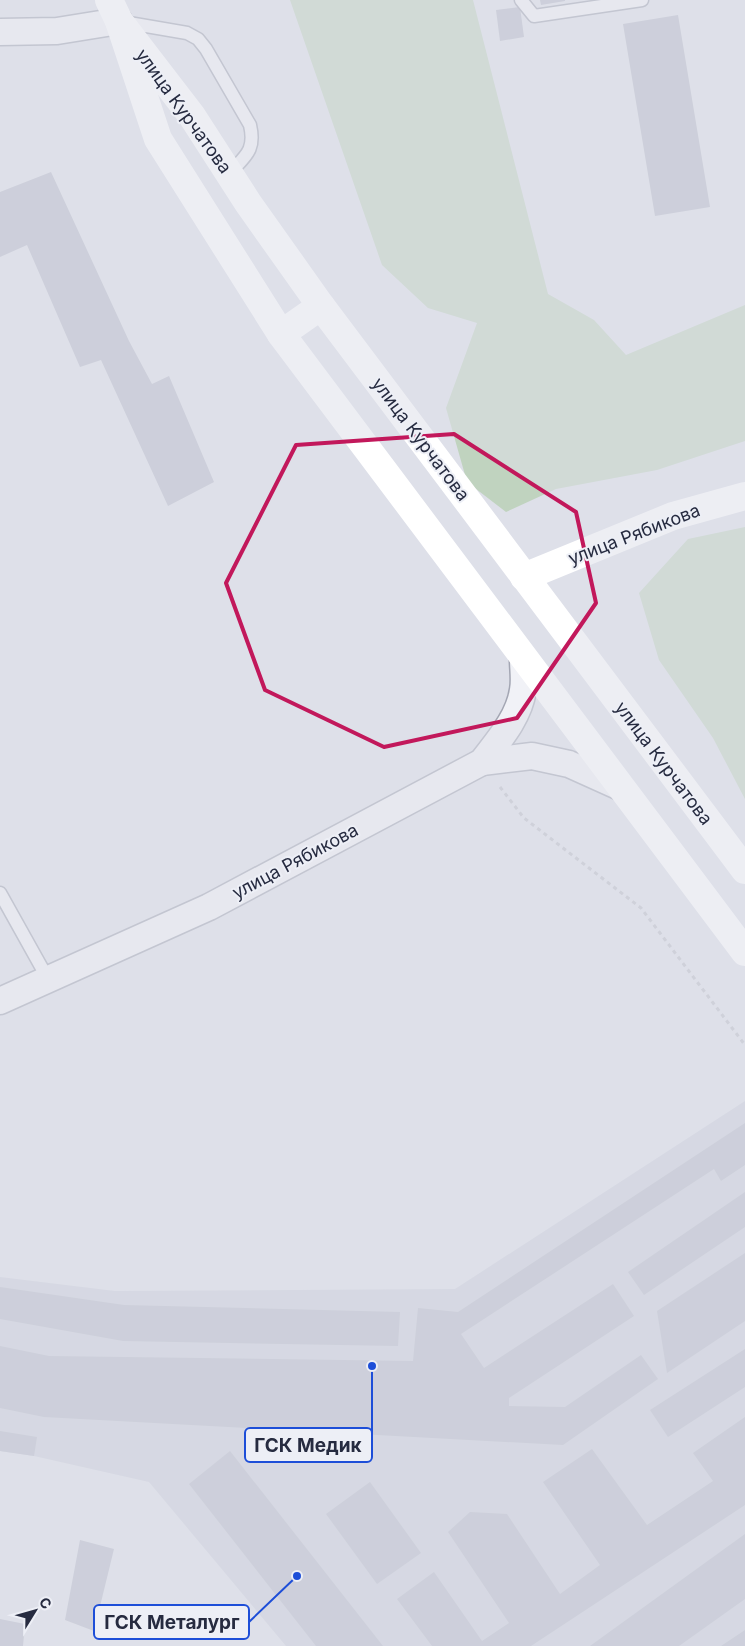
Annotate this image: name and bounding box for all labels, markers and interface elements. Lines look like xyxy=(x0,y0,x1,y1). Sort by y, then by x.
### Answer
street label: улица Курчатова xyxy=(132,45,236,177)
street label: улица Курчатова xyxy=(368,373,474,505)
street label: улица Рябикова xyxy=(565,499,703,569)
street label: улица Курчатова xyxy=(611,697,717,829)
street label: улица Рябикова xyxy=(229,819,361,903)
callout: ГСК Медик xyxy=(245,1428,372,1462)
text: ГСК Медик xyxy=(254,1434,362,1457)
north arrow xyxy=(10,1586,60,1636)
text: С xyxy=(36,1594,56,1612)
callout: ГСК Металург xyxy=(94,1605,249,1639)
text: ГСК Металург xyxy=(104,1611,240,1634)

